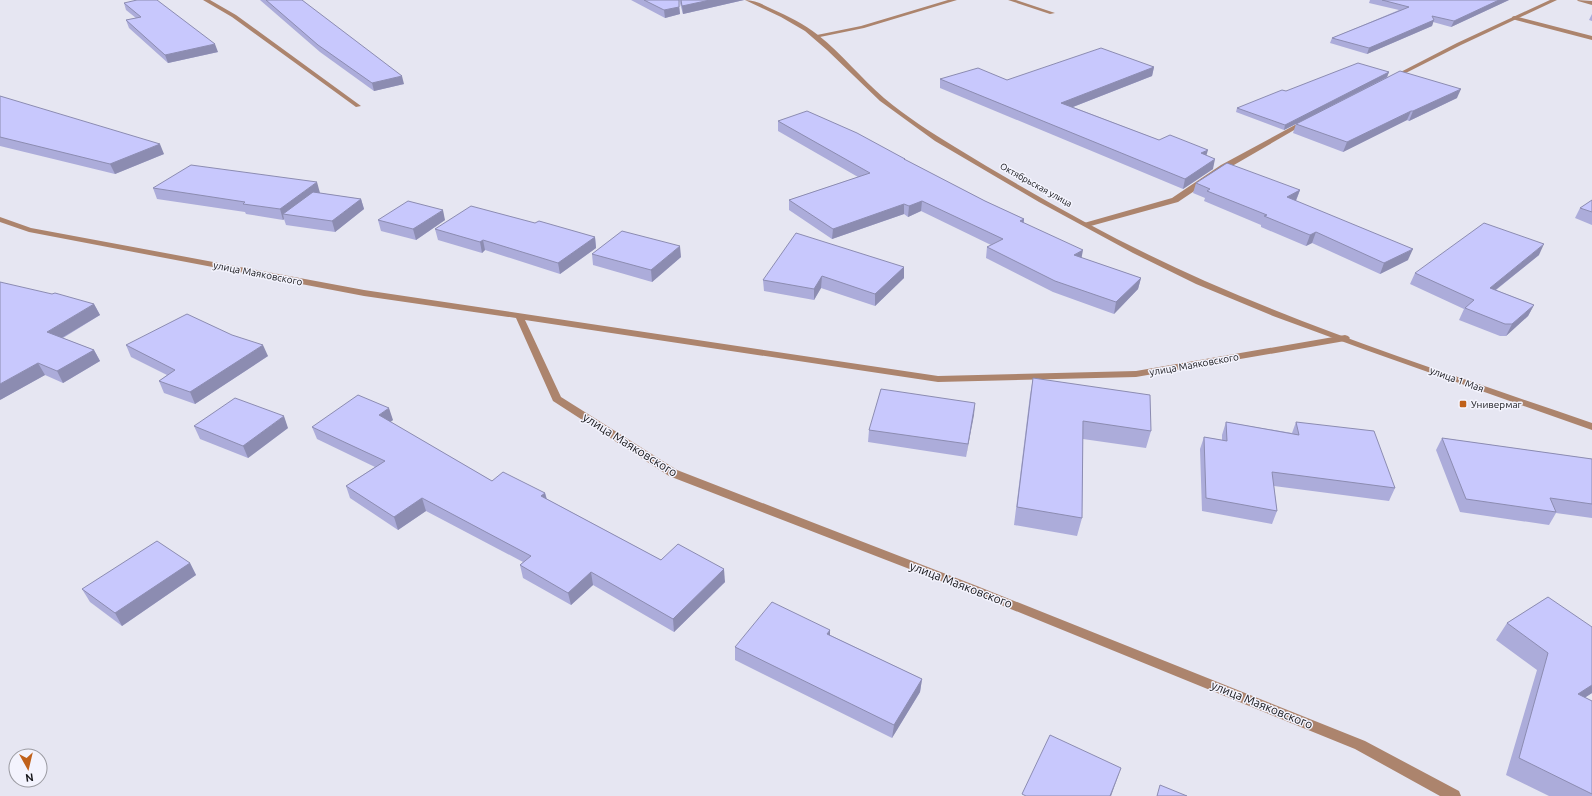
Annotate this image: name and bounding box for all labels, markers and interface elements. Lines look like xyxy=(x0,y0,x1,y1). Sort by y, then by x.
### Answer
street label: Октябрьская улица xyxy=(998,161,1074,209)
street label: улица Маяковского xyxy=(212,259,304,288)
street label: улица Маяковского xyxy=(1149,351,1240,378)
street label: улица 1 Мая xyxy=(1428,365,1485,394)
marker: Универмаг xyxy=(1458,399,1468,409)
place label: Универмаг xyxy=(1471,399,1522,410)
street label: улица Маяковского xyxy=(581,410,680,479)
street label: улица Маяковского xyxy=(908,559,1014,610)
street label: улица Маяковского xyxy=(1209,678,1315,731)
north arrow xyxy=(8,748,48,788)
text: N xyxy=(24,771,34,784)

